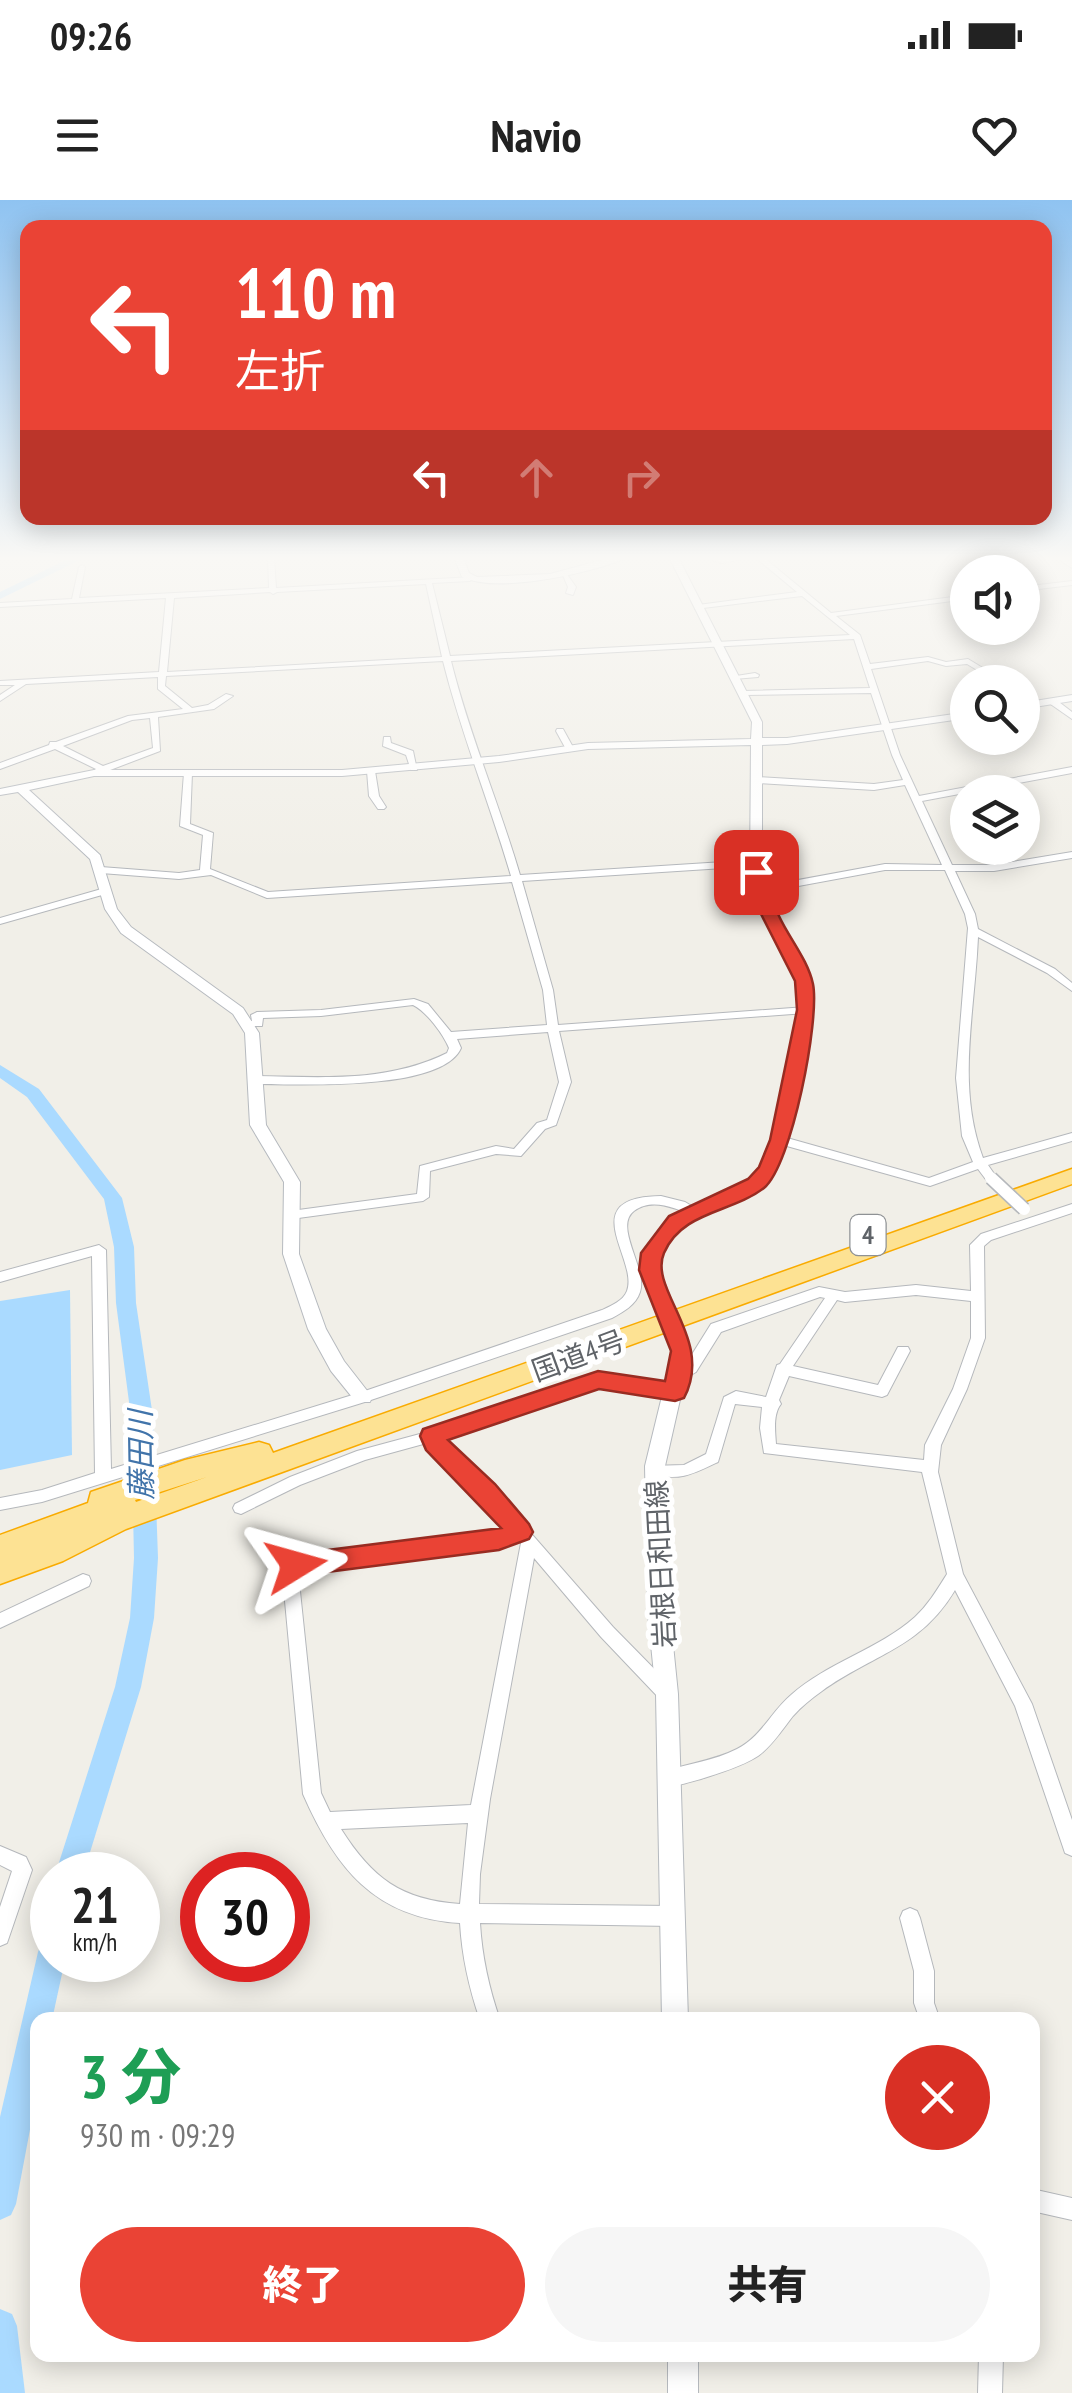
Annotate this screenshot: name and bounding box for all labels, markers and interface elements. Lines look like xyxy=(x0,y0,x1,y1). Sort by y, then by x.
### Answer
text: 09:26 xyxy=(50,11,132,60)
text: Navio xyxy=(491,106,582,164)
icon: menu xyxy=(50,108,105,163)
icon: heart xyxy=(967,108,1022,163)
text: 110 m xyxy=(235,247,396,337)
icon: left xyxy=(70,260,200,390)
text: 左折 xyxy=(235,341,325,399)
icon: left xyxy=(404,450,459,505)
icon: ahead xyxy=(509,450,564,505)
icon: right xyxy=(614,450,669,505)
map controls xyxy=(950,555,1040,865)
button: sound xyxy=(950,555,1040,645)
button: search xyxy=(950,665,1040,755)
button: layers xyxy=(950,775,1040,865)
pin xyxy=(714,830,799,915)
icon: arrive xyxy=(729,845,784,900)
road number: 4 xyxy=(850,1215,886,1255)
street label: 国道4号 xyxy=(526,1321,630,1389)
water label: 藤田川 xyxy=(120,1407,160,1500)
street label: 岩根日和田線 xyxy=(637,1479,683,1649)
position arrow xyxy=(244,1513,348,1617)
speed limit sign: 30 xyxy=(180,1852,310,1982)
text: 21 xyxy=(71,1872,119,1937)
text: km/h xyxy=(73,1926,117,1958)
text: 3 分 xyxy=(80,2037,181,2115)
button: close xyxy=(885,2045,990,2150)
text: 930 m · 09:29 xyxy=(80,2114,235,2156)
button: 終了 xyxy=(80,2227,525,2342)
button: 共有 xyxy=(545,2227,990,2342)

